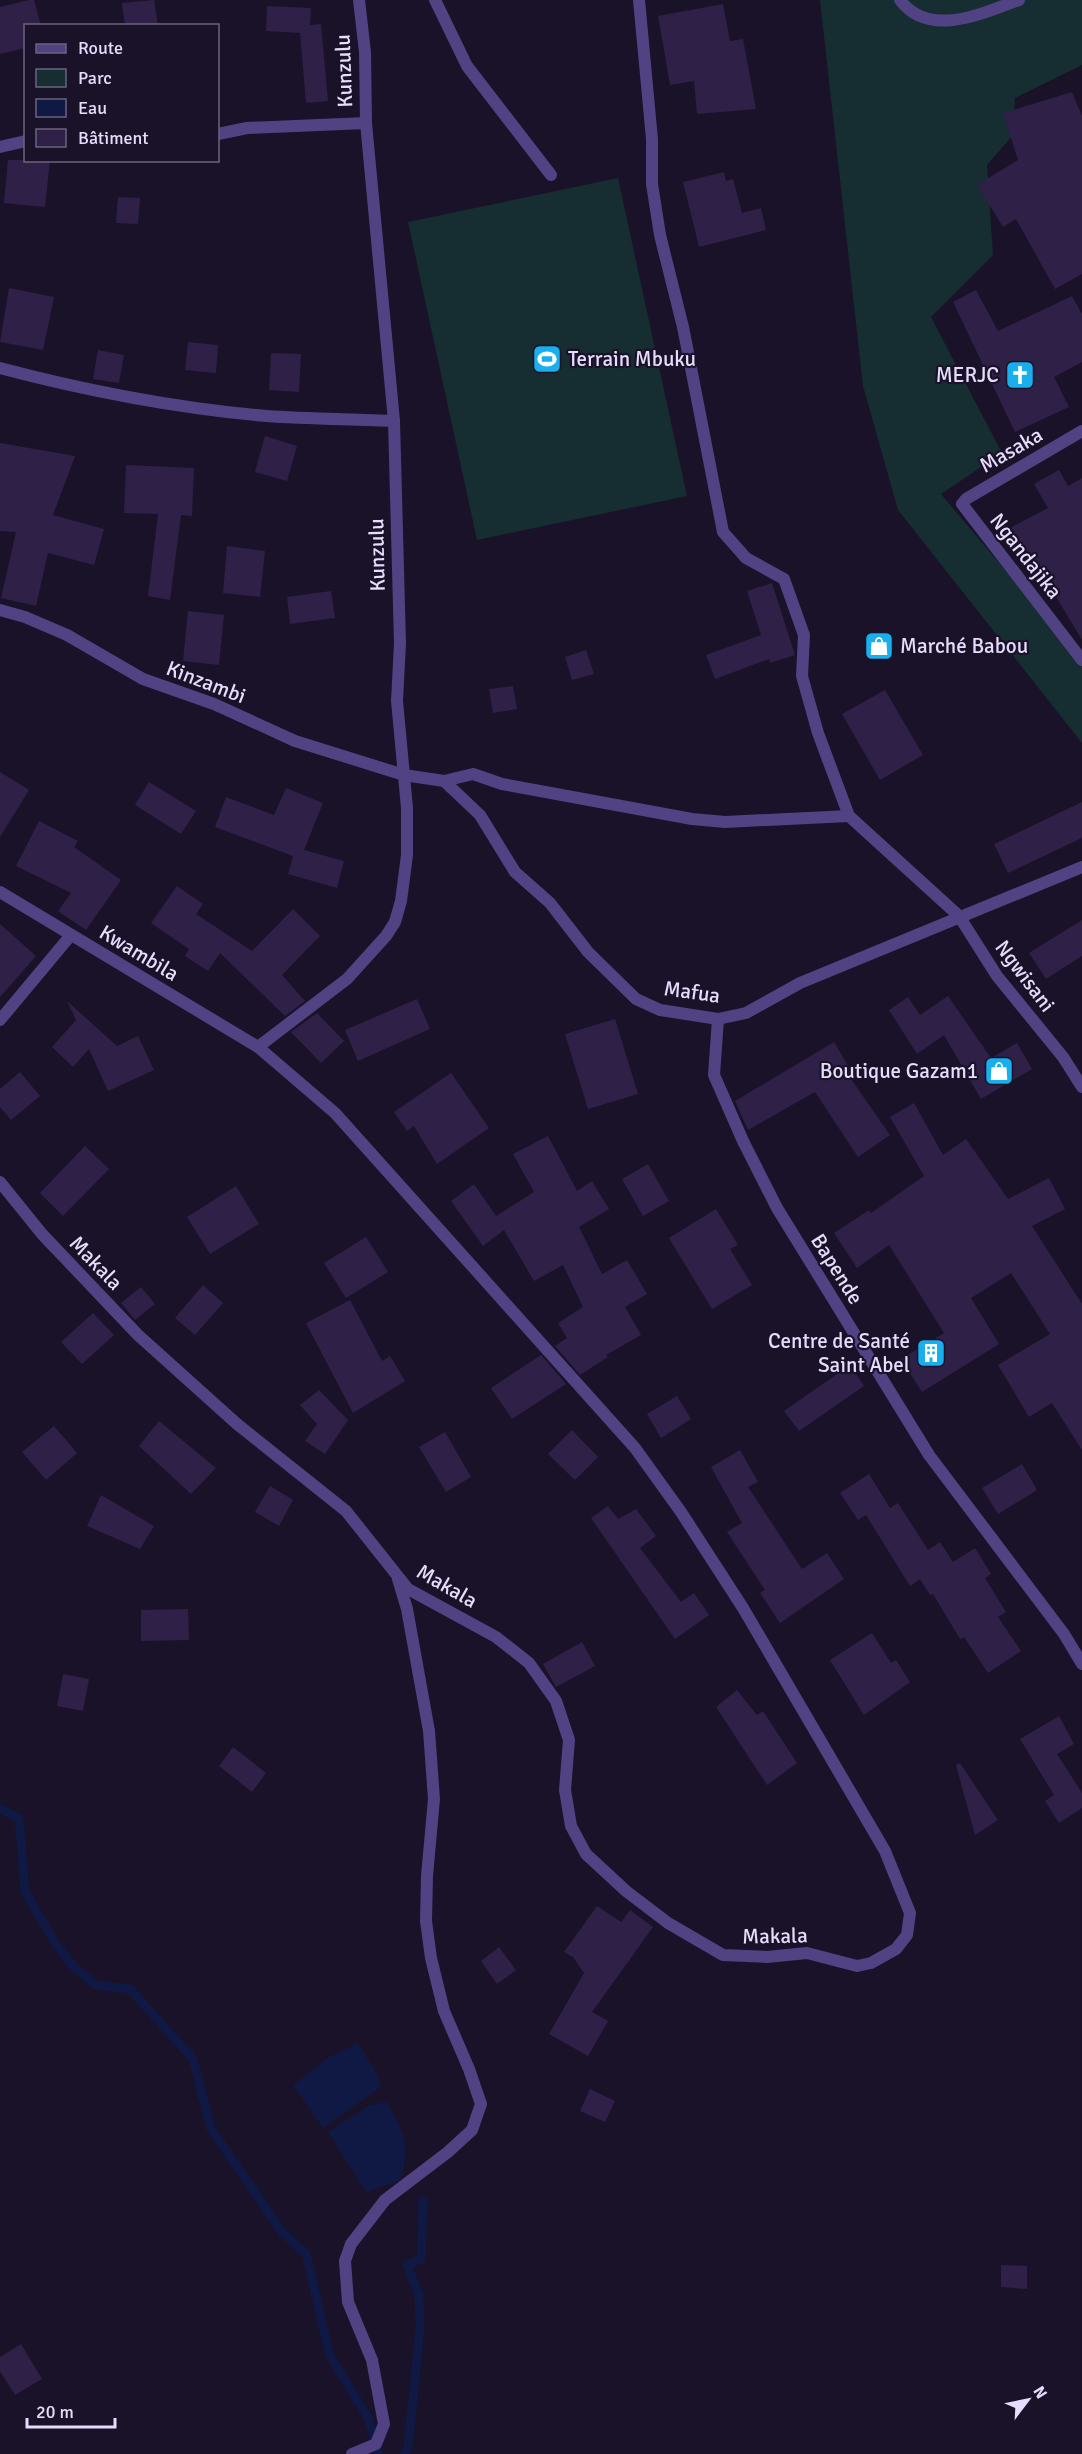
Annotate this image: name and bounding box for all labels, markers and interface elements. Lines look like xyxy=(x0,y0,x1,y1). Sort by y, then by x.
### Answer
legend xyxy=(24,24,219,162)
street label: Kunzulu xyxy=(330,34,358,108)
text: Route xyxy=(78,37,123,59)
text: Parc xyxy=(78,67,112,89)
text: Eau xyxy=(78,97,107,119)
text: Bâtiment xyxy=(78,127,149,149)
sports icon: Terrain Mbuku xyxy=(531,343,563,375)
place label: Terrain Mbuku xyxy=(568,346,696,372)
church icon: MERJC xyxy=(1004,359,1036,391)
place label: MERJC xyxy=(936,362,999,388)
street label: Masaka xyxy=(975,422,1047,478)
street label: Ngandajika xyxy=(984,508,1068,604)
street label: Kunzulu xyxy=(363,518,391,592)
shop icon: Marché Babou xyxy=(863,630,895,662)
place label: Marché Babou xyxy=(900,633,1028,659)
street label: Kinzambi xyxy=(163,655,249,709)
street label: Kwambila xyxy=(95,919,183,987)
street label: Ngwisani xyxy=(989,935,1061,1017)
street label: Mafua xyxy=(662,975,722,1009)
shop icon: Boutique Gazam1 xyxy=(983,1055,1015,1087)
place label: Boutique Gazam1 xyxy=(820,1058,978,1084)
street label: Bapende xyxy=(805,1229,869,1309)
street label: Makala xyxy=(64,1230,128,1296)
place label: Centre de Santé Saint Abel xyxy=(768,1328,910,1378)
building icon: Centre de Santé Saint Abel xyxy=(915,1337,947,1369)
street label: Makala xyxy=(412,1558,482,1614)
street label: Makala xyxy=(742,1922,808,1950)
north arrow xyxy=(998,2370,1058,2430)
text: N xyxy=(1028,2383,1051,2403)
scale bar xyxy=(27,2391,116,2429)
text: 20 m xyxy=(36,2401,74,2423)

